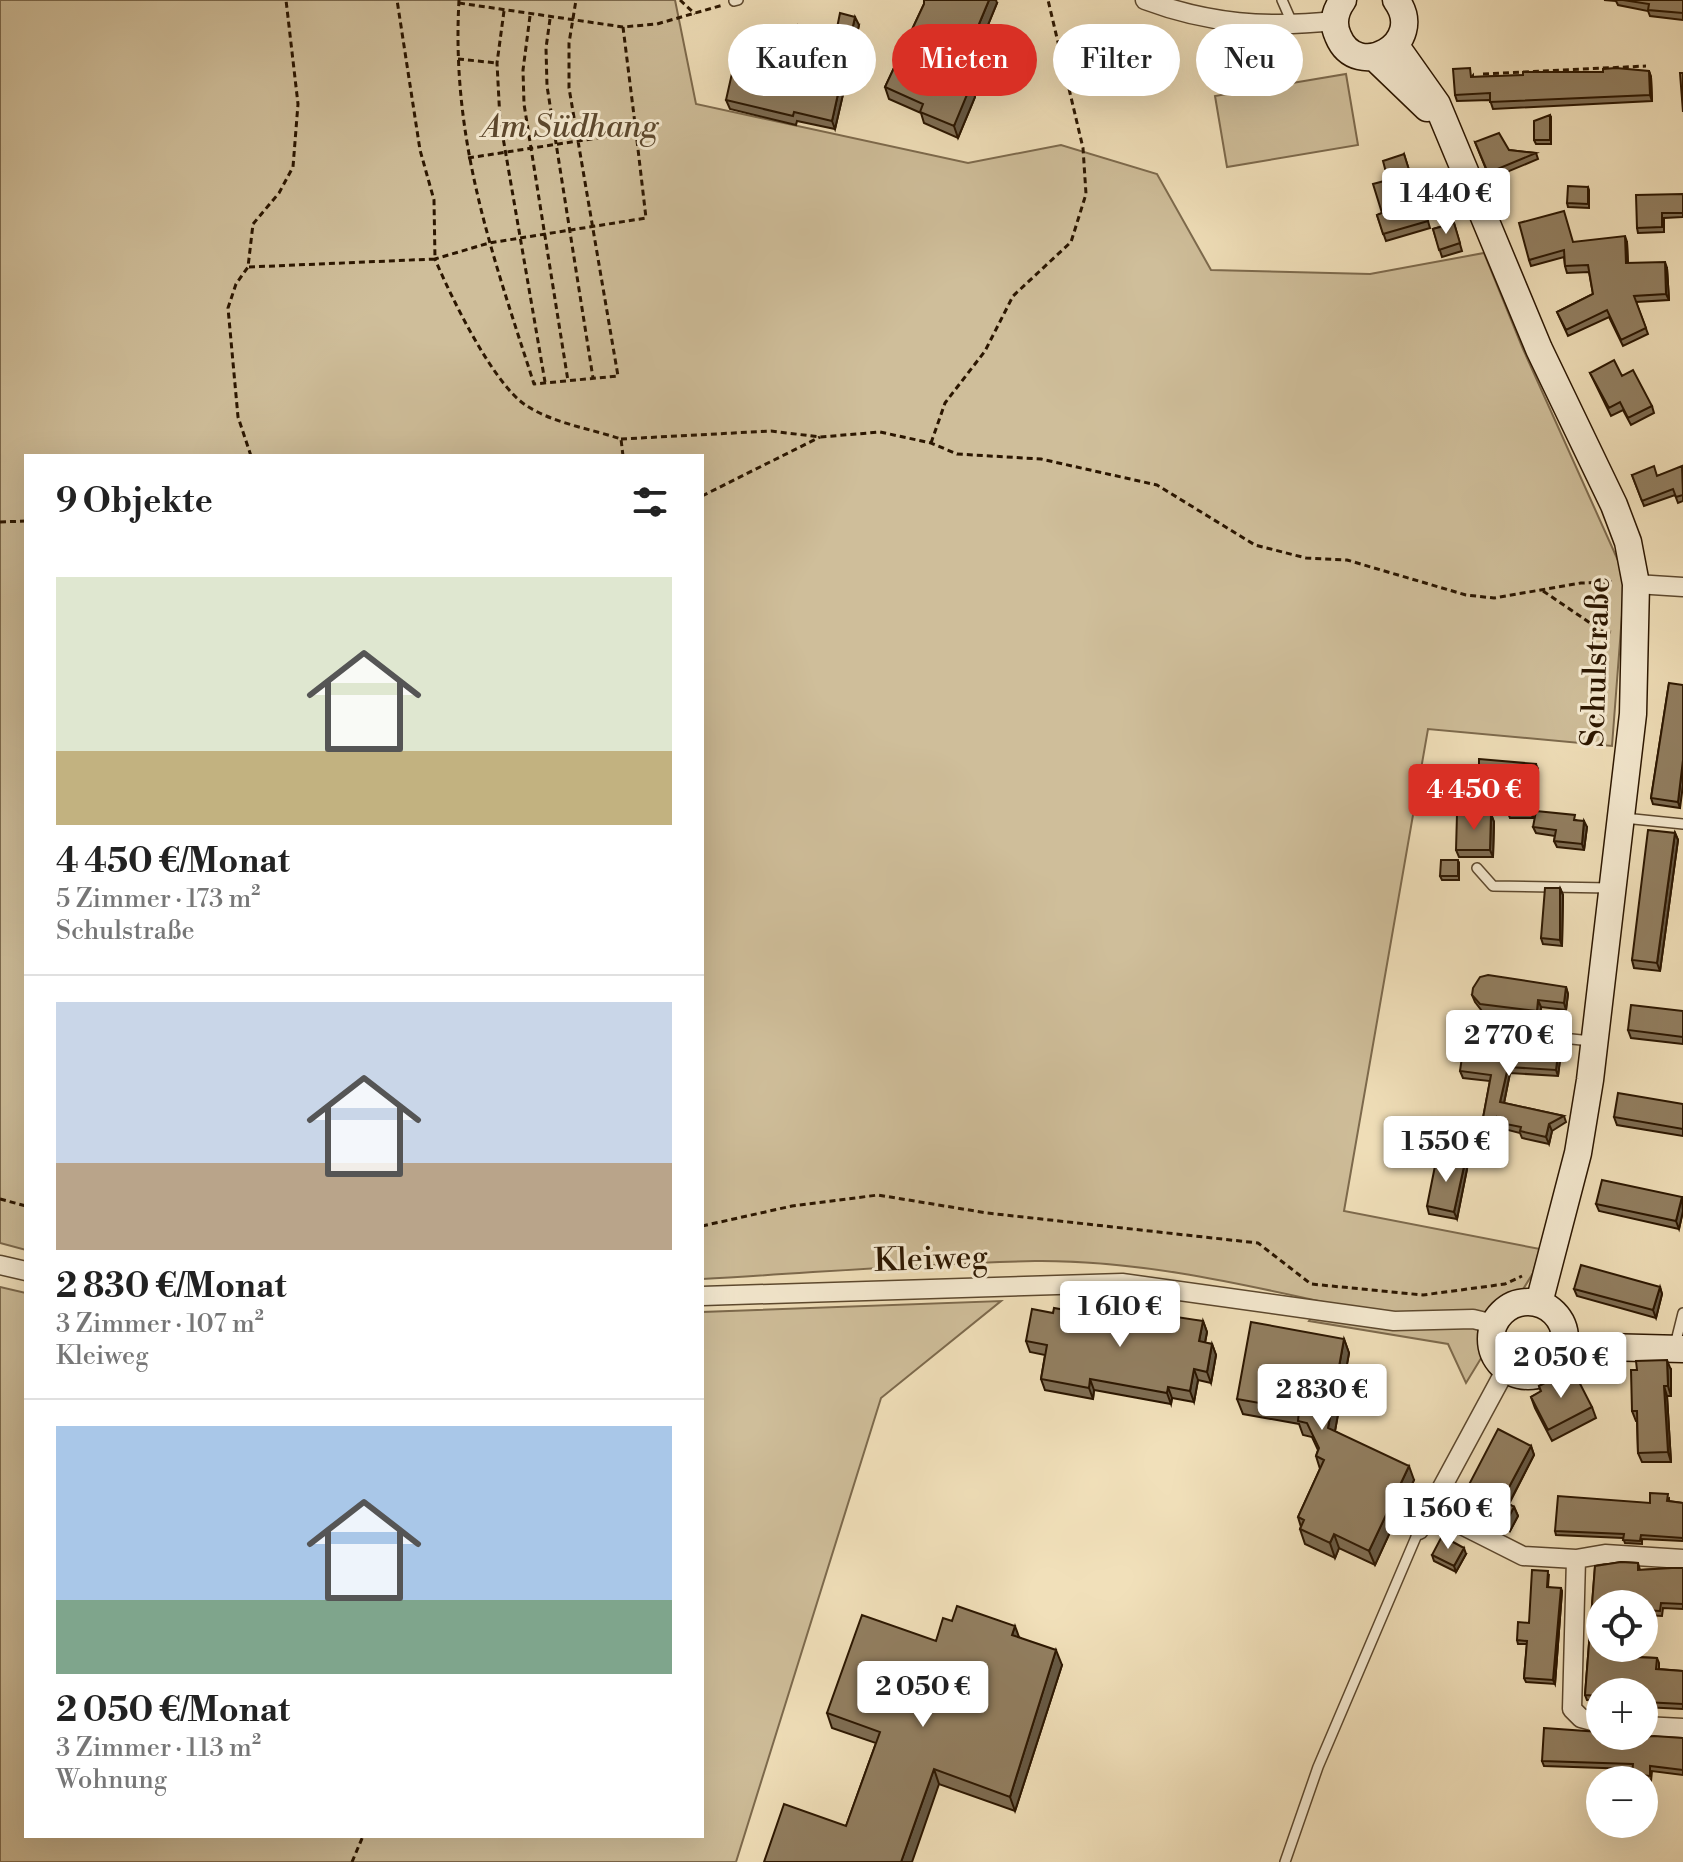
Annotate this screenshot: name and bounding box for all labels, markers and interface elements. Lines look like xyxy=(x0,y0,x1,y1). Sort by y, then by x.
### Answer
chip: Kaufen xyxy=(728,24,876,96)
chip: Mieten xyxy=(892,24,1037,96)
chip: Filter xyxy=(1053,24,1180,96)
chip: Neu xyxy=(1196,24,1303,96)
park label: Am Südhang xyxy=(479,107,659,147)
pin: 1 440 € xyxy=(1372,168,1520,236)
text: 1 440 € xyxy=(1400,178,1492,210)
icon: filters xyxy=(628,480,672,524)
text: 9 Objekte xyxy=(56,481,213,523)
street label: Schulstraße xyxy=(1573,576,1619,748)
icon: home xyxy=(292,629,436,773)
pin: 4 450 € xyxy=(1400,764,1548,832)
text: 4 450 € xyxy=(1426,774,1522,806)
text: 4 450 €/Monat xyxy=(56,841,290,883)
text: 5 Zimmer · 173 m² xyxy=(56,883,260,915)
text: Schulstraße xyxy=(56,915,195,947)
pin: 2 770 € xyxy=(1435,1010,1583,1078)
text: 2 770 € xyxy=(1464,1020,1554,1052)
icon: home xyxy=(292,1054,436,1198)
pin: 1 550 € xyxy=(1372,1116,1520,1184)
text: 1 550 € xyxy=(1402,1126,1490,1158)
street label: Kleiweg xyxy=(873,1237,989,1281)
text: 2 830 €/Monat xyxy=(56,1266,286,1308)
pin: 1 610 € xyxy=(1046,1281,1194,1349)
text: 1 610 € xyxy=(1078,1291,1162,1323)
text: 3 Zimmer · 107 m² xyxy=(56,1308,264,1340)
pin: 2 050 € xyxy=(1487,1332,1635,1400)
text: Kleiweg xyxy=(56,1340,149,1372)
text: 2 050 € xyxy=(1513,1342,1609,1374)
pin: 2 830 € xyxy=(1248,1364,1396,1432)
text: 2 830 € xyxy=(1276,1374,1368,1406)
icon: home xyxy=(292,1478,436,1622)
pin: 1 560 € xyxy=(1374,1483,1522,1551)
text: 1 560 € xyxy=(1403,1493,1493,1525)
map controls xyxy=(1586,1590,1658,1838)
button: locate xyxy=(1586,1590,1658,1662)
pin: 2 050 € xyxy=(849,1661,997,1729)
text: 2 050 € xyxy=(875,1671,971,1703)
button: + xyxy=(1586,1678,1658,1750)
text: 2 050 €/Monat xyxy=(56,1690,290,1732)
text: 3 Zimmer · 113 m² xyxy=(56,1732,261,1764)
text: Wohnung xyxy=(56,1764,167,1796)
button: − xyxy=(1586,1766,1658,1838)

